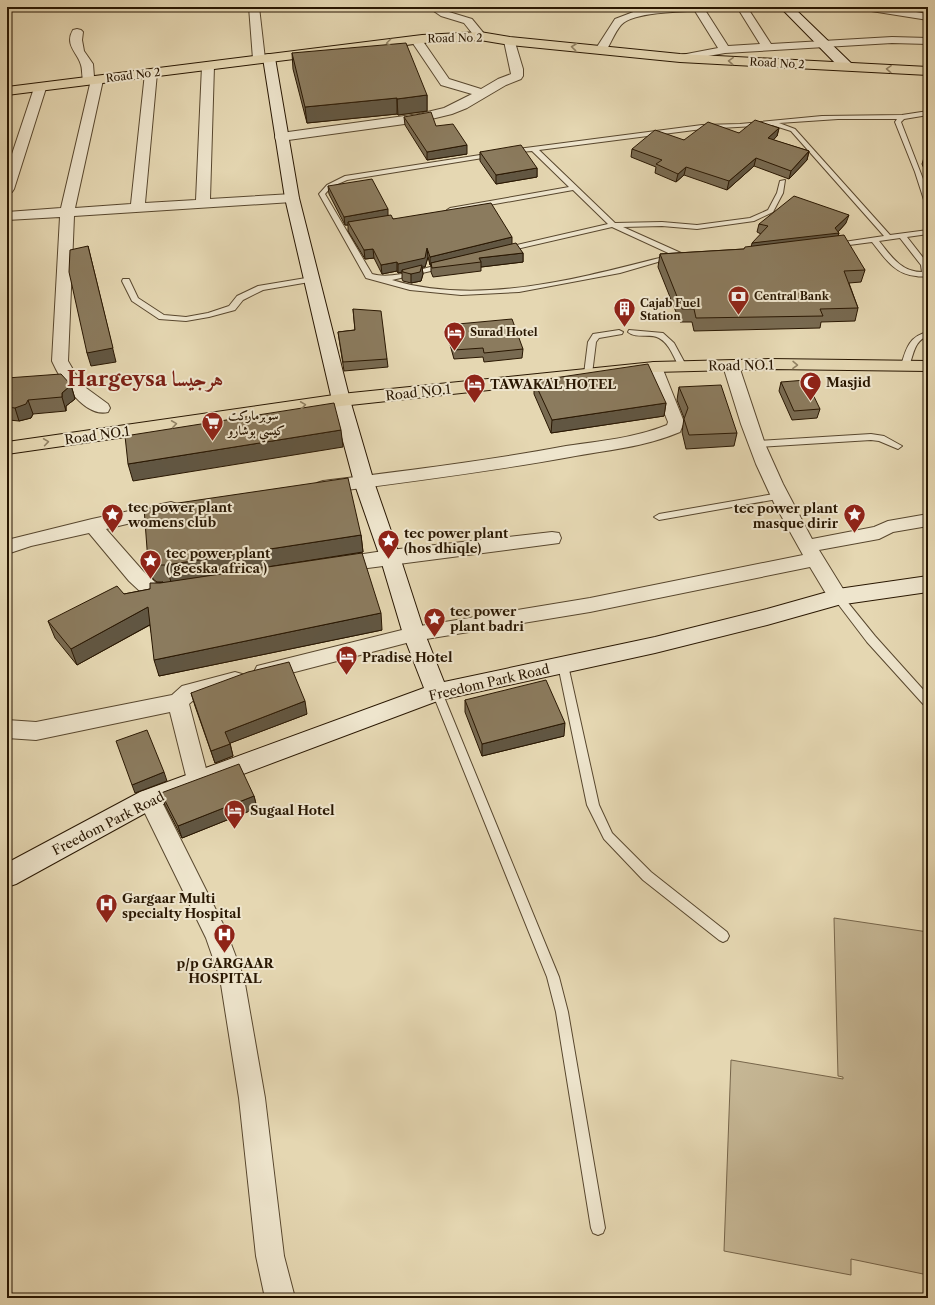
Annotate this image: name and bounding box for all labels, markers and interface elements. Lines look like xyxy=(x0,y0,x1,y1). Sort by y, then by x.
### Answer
street label: Road No 2 xyxy=(427,31,483,45)
one-way arrow xyxy=(386,38,392,47)
one-way arrow xyxy=(571,43,577,52)
street label: Road No 2 xyxy=(749,55,805,71)
one-way arrow xyxy=(728,56,734,65)
street label: Road No 2 xyxy=(105,65,161,85)
one-way arrow xyxy=(886,65,892,73)
bank icon: Central Bank xyxy=(726,283,752,316)
place label: Central Bank xyxy=(754,289,830,303)
building icon: Cajab Fuel Station xyxy=(611,296,637,329)
place label: Cajab Fuel Station xyxy=(640,296,700,323)
hotel icon: Surad Hotel xyxy=(441,319,467,352)
place label: Surad Hotel xyxy=(470,325,538,339)
street label: Road NO.1 xyxy=(708,356,774,374)
one-way arrow xyxy=(792,361,798,369)
district label: Hargeysa هرجيسا xyxy=(67,366,223,393)
mosque icon: Masjid xyxy=(797,369,823,402)
hotel icon: TAWAKAL HOTEL xyxy=(461,371,487,404)
place label: Masjid xyxy=(826,374,871,390)
place label: TAWAKAL HOTEL xyxy=(490,376,616,392)
street label: Road NO.1 xyxy=(385,381,452,403)
one-way arrow xyxy=(300,401,306,410)
place label: سوبرماركت كيسي بوشارو xyxy=(226,407,285,443)
supermarket icon: سوبرماركت كيسي بوشارو xyxy=(199,409,225,442)
one-way arrow xyxy=(171,420,177,429)
street label: Road NO.1 xyxy=(63,422,131,447)
one-way arrow xyxy=(43,438,49,447)
place label: tec power plant womens club xyxy=(127,499,233,530)
place label: tec power plant masque dirir xyxy=(734,500,839,531)
place icon: tec power plant womens club xyxy=(100,501,126,534)
place icon: tec power plant masque dirir xyxy=(841,502,867,535)
place label: tec power plant (hos dhiqle) xyxy=(404,525,509,556)
place icon: tec power plant (hos dhiqle) xyxy=(376,527,402,560)
place label: tec power plant ( geeska africa ) xyxy=(166,545,271,576)
place icon: tec power plant ( geeska africa ) xyxy=(138,547,164,580)
place label: tec power plant badri xyxy=(450,603,524,634)
place icon: tec power plant badri xyxy=(421,605,447,638)
hotel icon: Pradise Hotel xyxy=(333,644,359,677)
place label: Pradise Hotel xyxy=(362,649,453,665)
street label: Freedom Park Road xyxy=(427,660,551,704)
street label: Freedom Park Road xyxy=(49,788,167,858)
hotel icon: Sugaal Hotel xyxy=(222,797,248,830)
place label: Sugaal Hotel xyxy=(250,802,335,818)
place label: Gargaar Multi specialty Hospital xyxy=(122,890,241,921)
hospital icon: Gargaar Multi specialty Hospital xyxy=(94,892,120,925)
hospital icon: p/p GARGAAR HOSPITAL xyxy=(212,922,238,955)
place label: p/p GARGAAR HOSPITAL xyxy=(176,955,274,986)

